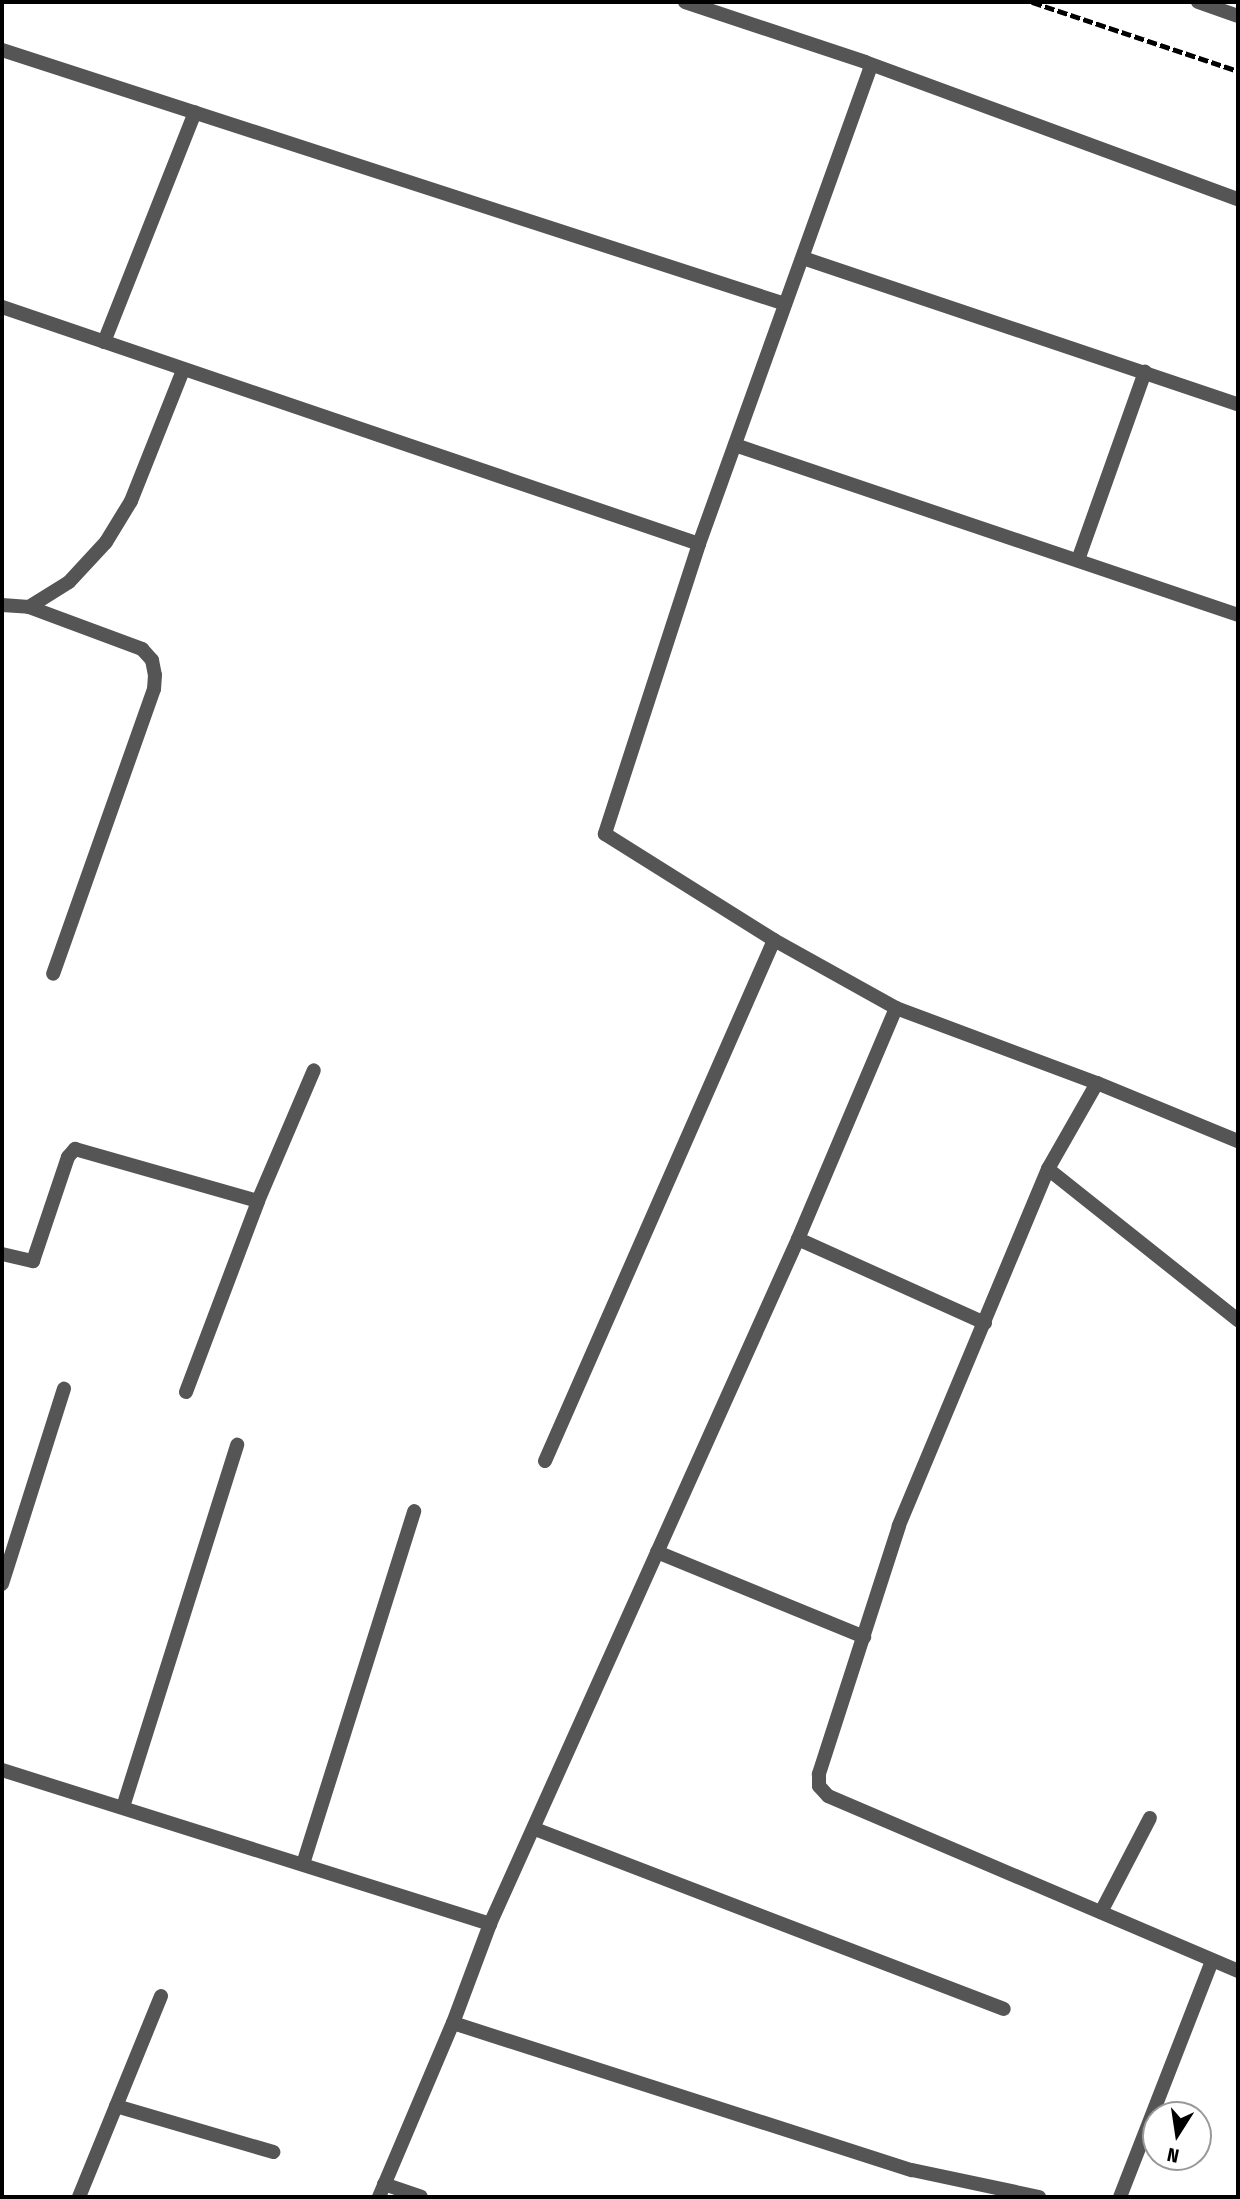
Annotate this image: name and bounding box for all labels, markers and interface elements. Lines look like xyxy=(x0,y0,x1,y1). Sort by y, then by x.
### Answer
north arrow xyxy=(1142,2101,1212,2171)
text: N xyxy=(1165,2143,1181,2168)

